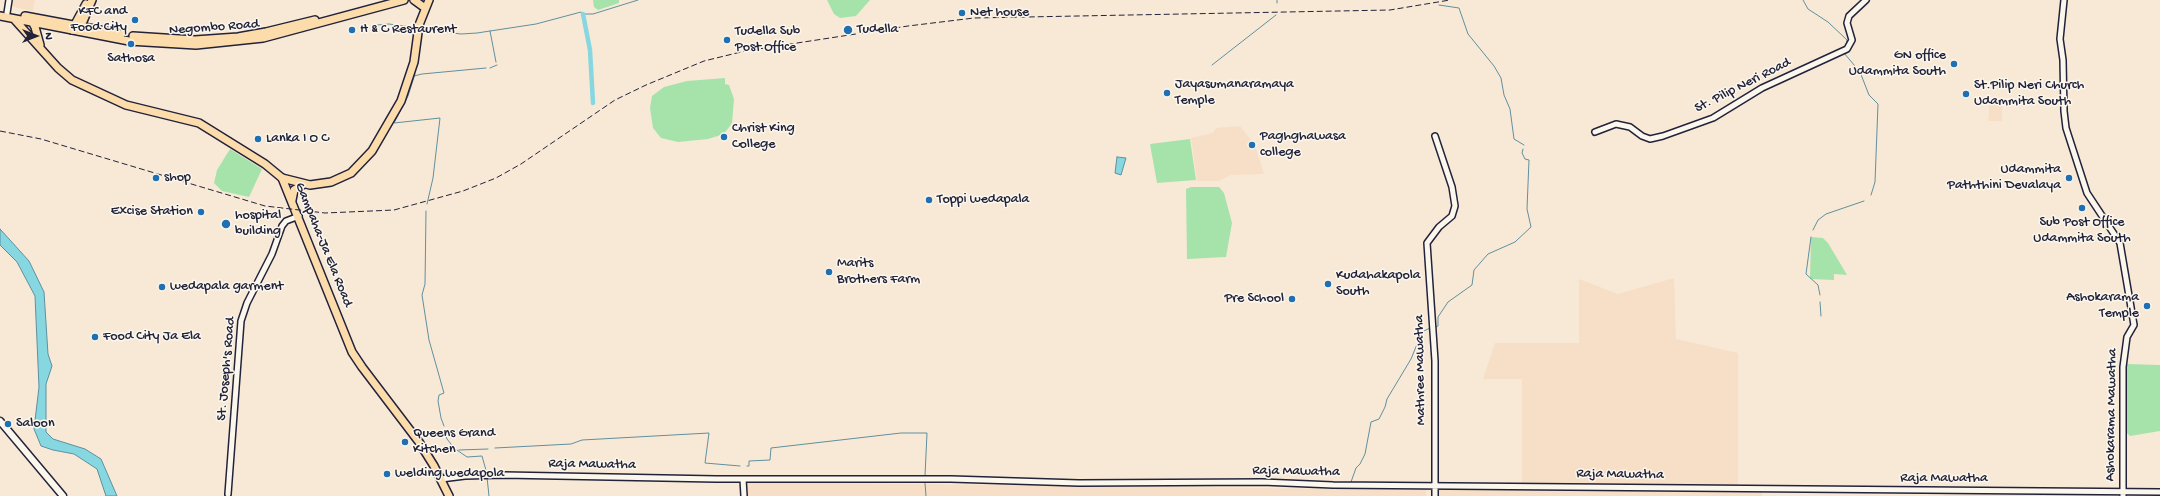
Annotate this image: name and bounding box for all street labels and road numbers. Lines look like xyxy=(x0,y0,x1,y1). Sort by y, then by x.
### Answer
street label: Negombo Road xyxy=(168,16,260,40)
street label: St. Pilip Neri Road xyxy=(1692,55,1794,117)
street label: Gampaha-Ja Ela Road xyxy=(290,180,356,310)
street label: Mathree Mawatha xyxy=(1412,315,1430,425)
street label: St. Joseph's Road xyxy=(214,316,240,422)
street label: Ashokarama Mawatha xyxy=(2102,348,2122,482)
street label: Raja Mawatha xyxy=(548,456,636,474)
street label: Raja Mawatha xyxy=(1252,463,1340,481)
street label: Raja Mawatha xyxy=(1576,466,1664,484)
street label: Raja Mawatha xyxy=(1900,471,1988,487)

